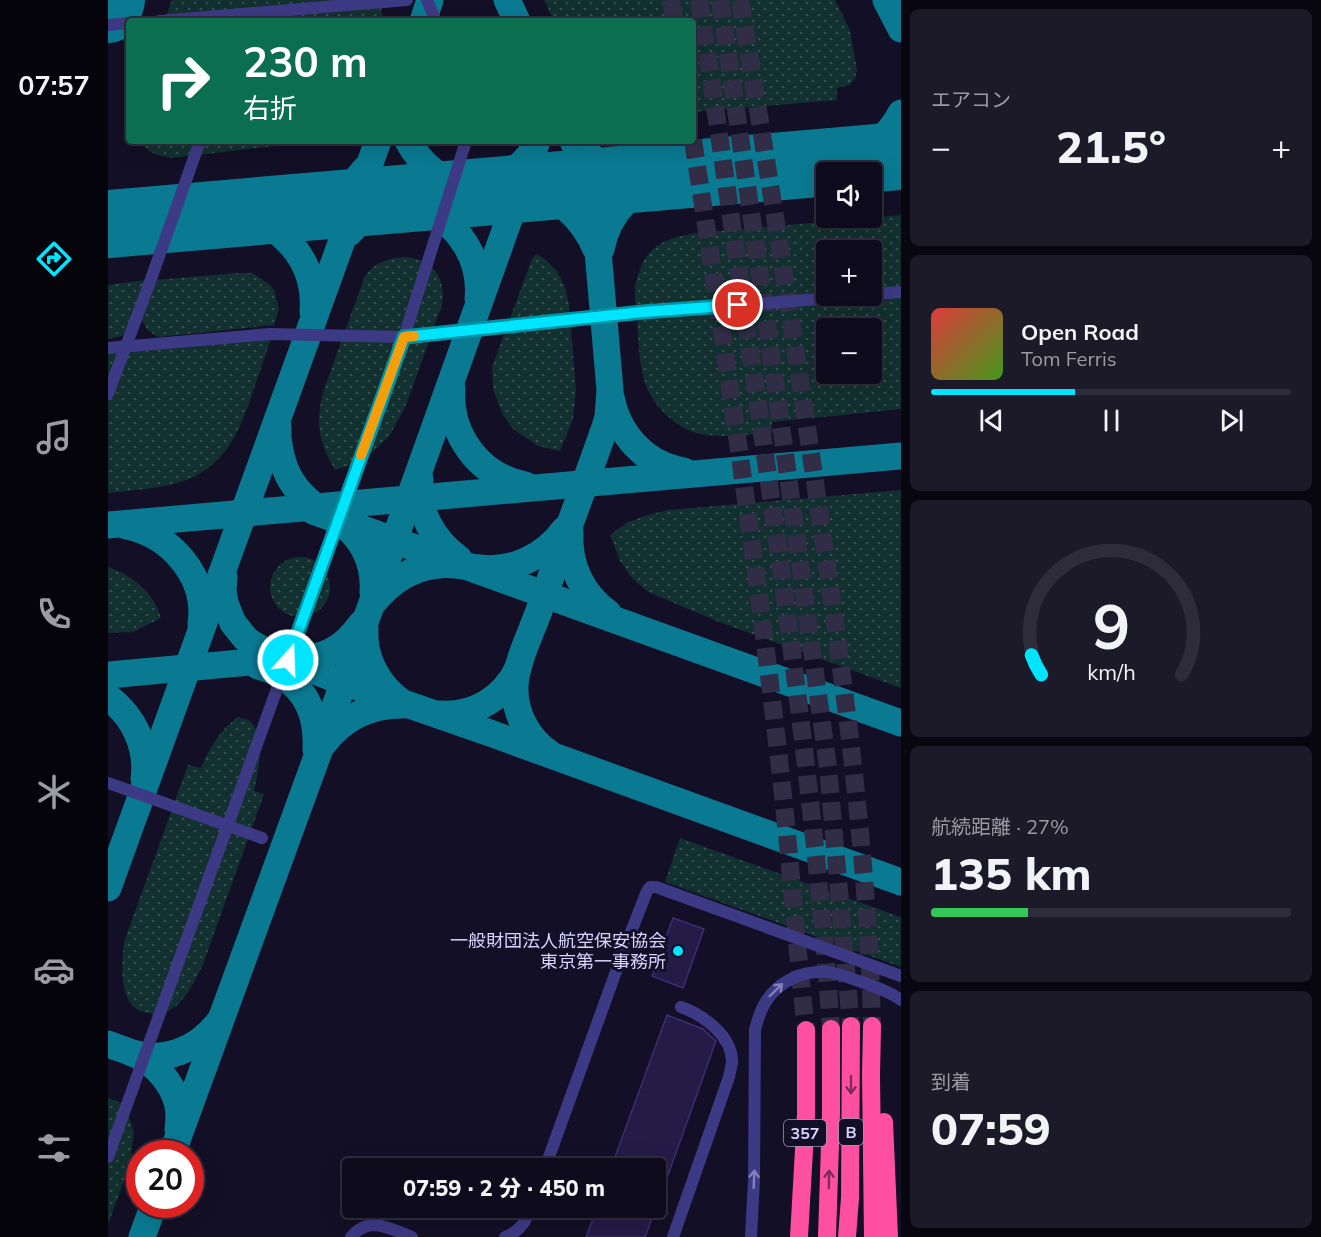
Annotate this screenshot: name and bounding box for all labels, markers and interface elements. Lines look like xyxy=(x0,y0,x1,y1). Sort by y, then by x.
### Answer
text: 230 m xyxy=(243,35,368,88)
icon: right xyxy=(144,42,222,120)
text: 07:57 xyxy=(18,68,90,102)
text: エアコン xyxy=(931,87,1011,112)
text: 右折 xyxy=(243,91,297,125)
text: 21.5° xyxy=(1056,118,1166,174)
text: − xyxy=(931,126,951,167)
text: + xyxy=(1271,126,1291,167)
map controls xyxy=(816,162,882,384)
button: sound xyxy=(816,162,882,228)
icon: directions xyxy=(33,238,75,280)
button: + xyxy=(816,240,882,306)
pin xyxy=(712,279,763,330)
icon: arrive xyxy=(721,288,754,321)
button: − xyxy=(816,318,882,384)
text: Open Road xyxy=(1021,318,1139,346)
text: Tom Ferris xyxy=(1021,346,1117,371)
icon: previous xyxy=(975,404,1008,437)
icon: pause xyxy=(1095,404,1128,437)
icon: next xyxy=(1215,404,1248,437)
icon: music xyxy=(33,416,75,458)
text: 9 xyxy=(1092,587,1130,666)
icon: phone xyxy=(33,593,75,635)
position arrow xyxy=(256,628,320,692)
text: km/h xyxy=(1087,659,1135,686)
icon: climate xyxy=(33,771,75,813)
text: 航続距離 · 27% xyxy=(931,814,1069,839)
text: 135 km xyxy=(931,845,1092,901)
place label: 一般財団法人航空保安協会 東京第一事務所 xyxy=(450,929,666,973)
marker: 一般財団法人航空保安協会 東京第一事務所 xyxy=(671,944,685,958)
icon: car xyxy=(33,949,75,991)
one-way arrow xyxy=(769,983,784,997)
text: 到着 xyxy=(931,1069,971,1094)
one-way arrow xyxy=(845,1074,857,1094)
text: 07:59 xyxy=(931,1100,1051,1156)
road number: B xyxy=(839,1119,863,1145)
road number: 357 xyxy=(784,1120,826,1146)
icon: filters xyxy=(33,1127,75,1169)
speed limit sign: 20 xyxy=(126,1140,204,1218)
one-way arrow xyxy=(748,1169,759,1189)
one-way arrow xyxy=(823,1169,835,1189)
text: 07:59 · 2 分 · 450 m xyxy=(403,1174,605,1202)

